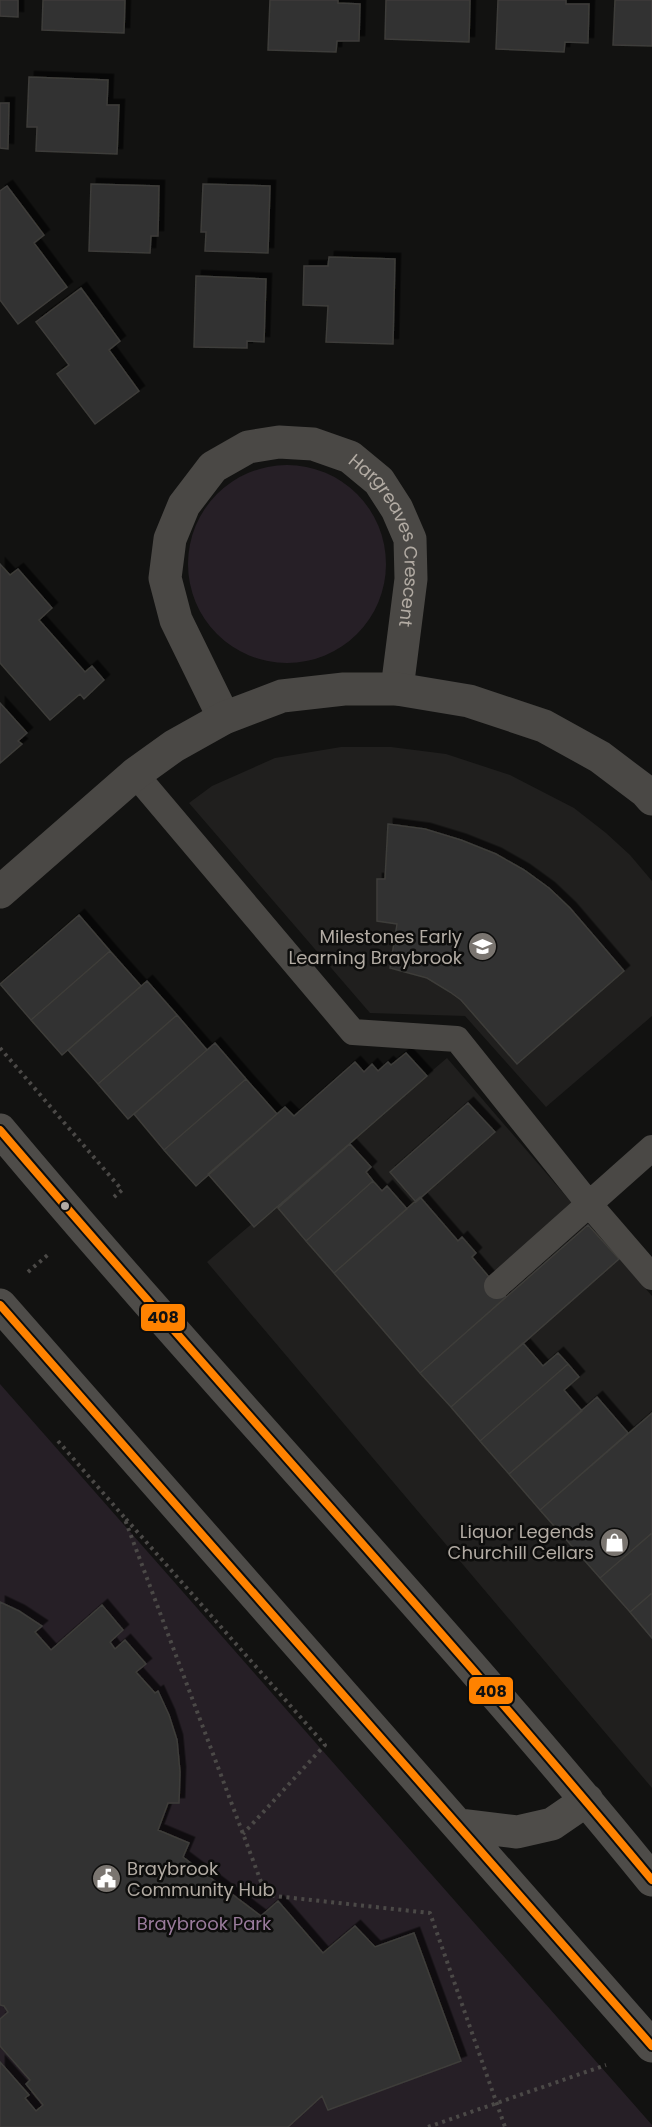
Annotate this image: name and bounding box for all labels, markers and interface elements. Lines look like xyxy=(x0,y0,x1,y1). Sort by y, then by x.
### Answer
street label: Hargreaves Crescent xyxy=(343,448,424,628)
place label: Milestones Early Learning Braybrook xyxy=(288,924,463,970)
school or university icon: Milestones Early Learning Braybrook xyxy=(467,931,499,963)
unlabelled marker xyxy=(59,1200,71,1212)
line badge: 408 xyxy=(140,1303,186,1332)
text: 408 xyxy=(147,1306,179,1329)
place label: Liquor Legends Churchill Cellars xyxy=(448,1519,594,1565)
shop icon: Liquor Legends Churchill Cellars xyxy=(599,1526,631,1558)
line badge: 408 xyxy=(468,1676,514,1705)
text: 408 xyxy=(475,1680,507,1703)
place label: Braybrook Community Hub xyxy=(127,1856,275,1902)
public building icon: Braybrook Community Hub xyxy=(90,1863,122,1895)
park label: Braybrook Park xyxy=(137,1911,272,1936)

